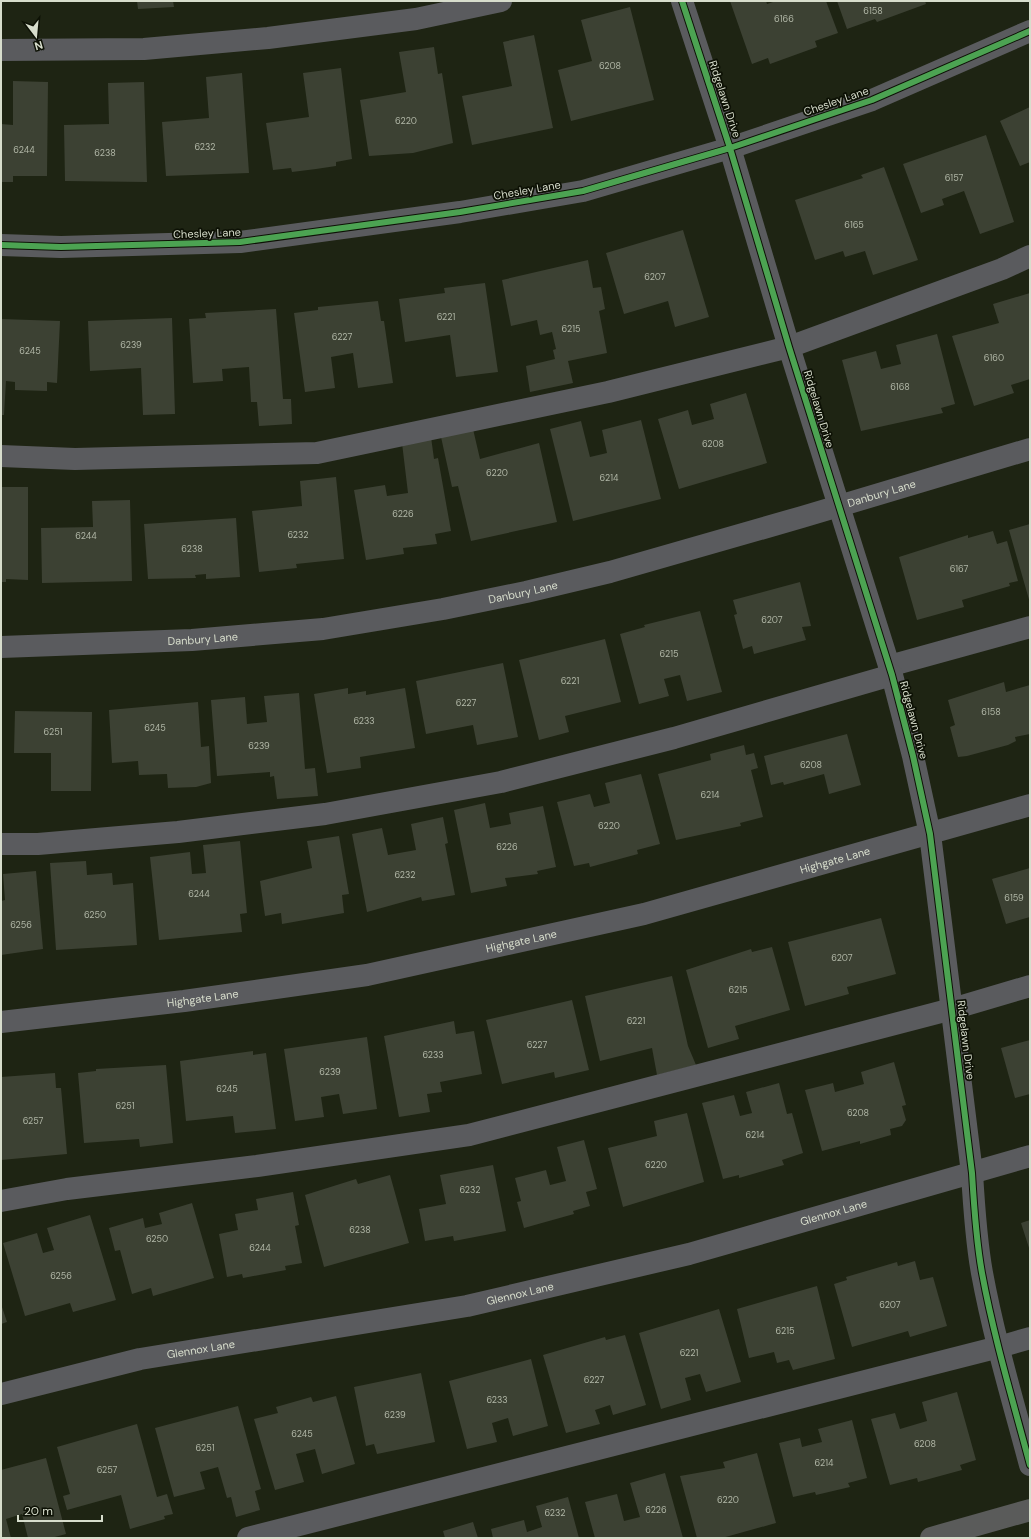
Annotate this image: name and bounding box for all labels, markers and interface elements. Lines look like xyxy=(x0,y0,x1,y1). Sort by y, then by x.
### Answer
house number: 6158 xyxy=(863,5,883,17)
house number: 6166 xyxy=(774,13,794,25)
north arrow xyxy=(16,16,56,56)
text: N xyxy=(33,38,45,53)
street label: Ridgelawn Drive xyxy=(706,59,744,139)
house number: 6208 xyxy=(599,60,621,72)
street label: Chesley Lane xyxy=(802,83,870,119)
house number: 6220 xyxy=(395,115,417,127)
house number: 6232 xyxy=(194,141,216,153)
house number: 6244 xyxy=(13,144,35,156)
house number: 6238 xyxy=(94,147,116,159)
house number: 6157 xyxy=(945,172,963,184)
street label: Chesley Lane xyxy=(492,177,562,203)
house number: 6165 xyxy=(844,219,864,231)
street label: Chesley Lane xyxy=(173,225,241,241)
house number: 6207 xyxy=(644,271,666,283)
house number: 6221 xyxy=(437,311,455,323)
house number: 6215 xyxy=(562,323,580,335)
house number: 6227 xyxy=(332,331,352,343)
house number: 6239 xyxy=(120,339,142,351)
house number: 6245 xyxy=(19,345,41,357)
house number: 6160 xyxy=(984,352,1004,364)
street label: Ridgelawn Drive xyxy=(801,369,837,449)
house number: 6168 xyxy=(890,381,910,393)
house number: 6208 xyxy=(702,438,724,450)
house number: 6220 xyxy=(486,467,508,479)
house number: 6214 xyxy=(600,472,619,484)
street label: Danbury Lane xyxy=(846,476,917,510)
house number: 6226 xyxy=(392,508,414,520)
house number: 6232 xyxy=(287,529,309,541)
house number: 6244 xyxy=(75,530,97,542)
house number: 6238 xyxy=(181,543,203,555)
house number: 6167 xyxy=(950,563,969,575)
street label: Danbury Lane xyxy=(487,578,559,607)
house number: 6207 xyxy=(761,614,783,626)
street label: Danbury Lane xyxy=(167,629,239,648)
house number: 6215 xyxy=(660,648,678,660)
house number: 6221 xyxy=(561,675,579,687)
street label: Ridgelawn Drive xyxy=(897,679,931,761)
house number: 6227 xyxy=(456,697,476,709)
house number: 6158 xyxy=(981,706,1001,718)
house number: 6233 xyxy=(353,715,375,727)
house number: 6245 xyxy=(144,722,166,734)
house number: 6251 xyxy=(44,726,63,738)
house number: 6239 xyxy=(248,740,270,752)
house number: 6208 xyxy=(800,759,822,771)
house number: 6214 xyxy=(701,789,720,801)
house number: 6220 xyxy=(598,820,620,832)
house number: 6226 xyxy=(496,841,518,853)
street label: Highgate Lane xyxy=(798,844,872,877)
house number: 6232 xyxy=(394,869,416,881)
house number: 6244 xyxy=(188,888,210,900)
house number: 6159 xyxy=(1004,892,1024,904)
house number: 6250 xyxy=(84,909,106,921)
house number: 6256 xyxy=(10,919,32,931)
street label: Highgate Lane xyxy=(484,926,558,956)
house number: 6207 xyxy=(831,952,853,964)
house number: 6215 xyxy=(729,984,747,996)
street label: Highgate Lane xyxy=(166,986,239,1010)
street label: Ridgelawn Drive xyxy=(954,999,978,1081)
house number: 6221 xyxy=(627,1015,645,1027)
house number: 6227 xyxy=(527,1039,547,1051)
house number: 6233 xyxy=(422,1049,444,1061)
house number: 6239 xyxy=(319,1066,341,1078)
house number: 6245 xyxy=(216,1083,238,1095)
house number: 6251 xyxy=(116,1100,135,1112)
house number: 6208 xyxy=(847,1107,869,1119)
house number: 6257 xyxy=(23,1115,44,1127)
house number: 6214 xyxy=(746,1129,765,1141)
house number: 6220 xyxy=(645,1159,667,1171)
house number: 6232 xyxy=(459,1184,481,1196)
street label: Glennox Lane xyxy=(799,1196,869,1229)
house number: 6238 xyxy=(349,1224,371,1236)
house number: 6250 xyxy=(146,1233,168,1245)
house number: 6244 xyxy=(249,1242,271,1254)
house number: 6256 xyxy=(50,1270,72,1282)
street label: Glennox Lane xyxy=(485,1279,555,1308)
house number: 6207 xyxy=(879,1299,901,1311)
house number: 6215 xyxy=(776,1325,794,1337)
street label: Glennox Lane xyxy=(166,1337,236,1362)
house number: 6221 xyxy=(680,1347,698,1359)
house number: 6227 xyxy=(584,1374,604,1386)
house number: 6233 xyxy=(486,1394,508,1406)
house number: 6239 xyxy=(384,1409,406,1421)
house number: 6245 xyxy=(291,1428,313,1440)
house number: 6208 xyxy=(914,1438,936,1450)
house number: 6251 xyxy=(196,1442,215,1454)
house number: 6214 xyxy=(815,1457,834,1469)
house number: 6257 xyxy=(97,1464,118,1476)
house number: 6220 xyxy=(717,1494,739,1506)
scale bar xyxy=(18,1497,102,1523)
text: 20 m xyxy=(24,1503,53,1519)
house number: 6226 xyxy=(645,1504,667,1516)
house number: 6232 xyxy=(544,1507,566,1519)

